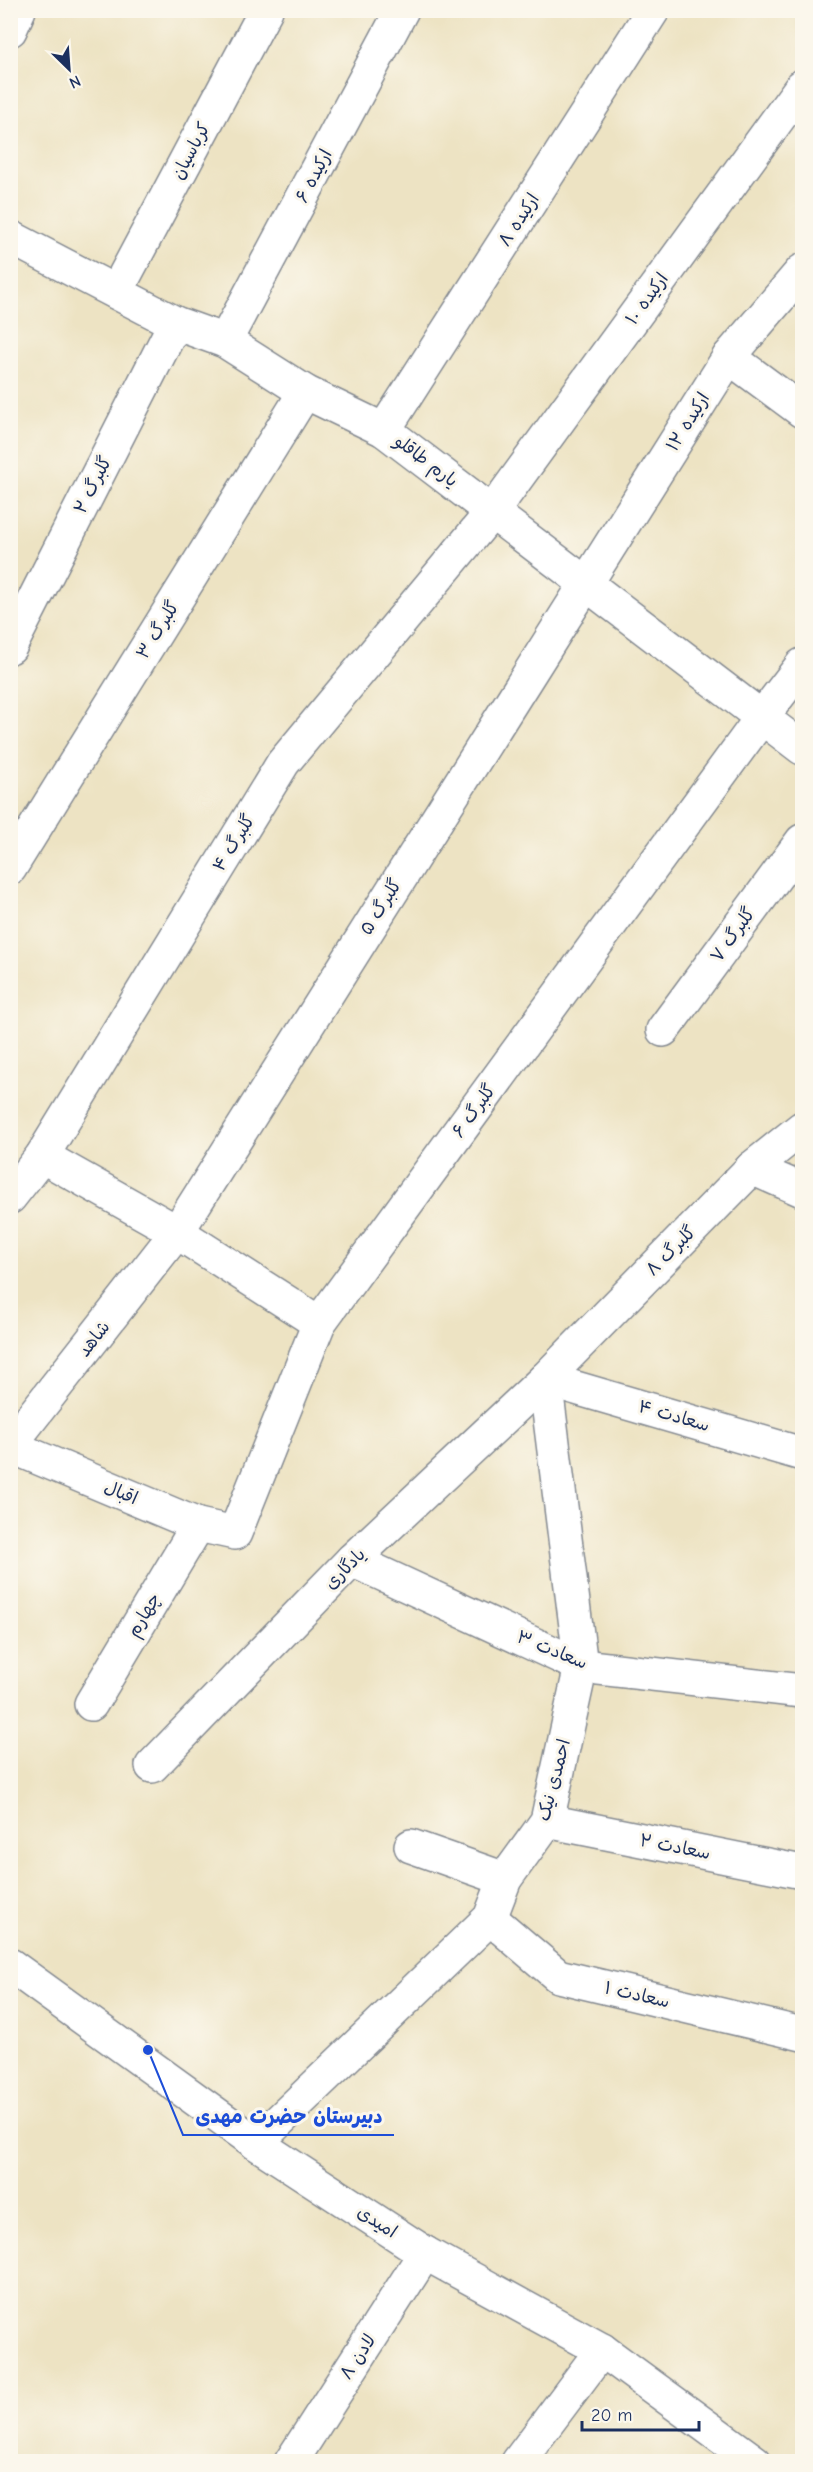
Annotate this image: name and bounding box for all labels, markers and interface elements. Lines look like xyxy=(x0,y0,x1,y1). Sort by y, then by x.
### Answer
north arrow xyxy=(39,39,99,99)
text: N xyxy=(66,71,83,92)
street label: کرباسیان xyxy=(167,119,215,183)
street label: ارکیده ۶ xyxy=(291,146,337,206)
street label: ارکیده ۸ xyxy=(494,190,544,250)
street label: ارکیده ۱۰ xyxy=(621,269,673,329)
street label: ارکیده ۱۲ xyxy=(662,389,714,455)
street label: یارم طاقلو xyxy=(388,430,462,494)
street label: گلبرگ ۲ xyxy=(70,452,116,517)
street label: گلبرگ ۳ xyxy=(132,597,184,663)
street label: گلبرگ ۴ xyxy=(208,810,260,875)
street label: گلبرگ ۵ xyxy=(356,875,406,939)
street label: گلبرگ ۷ xyxy=(706,903,760,966)
street label: گلبرگ ۶ xyxy=(448,1080,500,1142)
street label: گلبرگ ۸ xyxy=(642,1221,701,1280)
street label: شاهد xyxy=(74,1317,114,1361)
street label: سعادت ۴ xyxy=(636,1396,712,1436)
street label: اقبال xyxy=(101,1477,141,1509)
street label: یادگاری xyxy=(320,1544,370,1594)
street label: چهارم xyxy=(123,1589,168,1642)
street label: سعادت ۳ xyxy=(514,1626,590,1674)
street label: احمدی نیک xyxy=(533,1737,575,1823)
street label: سعادت ۲ xyxy=(638,1830,712,1864)
street label: سعادت ۱ xyxy=(602,1977,672,2013)
callout: دبیرستان حضرت مهدی xyxy=(183,2097,394,2135)
text: دبیرستان حضرت مهدی xyxy=(196,2105,382,2129)
street label: امیدی xyxy=(353,2201,401,2243)
street label: لادن ۸ xyxy=(336,2330,380,2384)
scale bar xyxy=(582,2394,699,2432)
text: 20 m xyxy=(591,2405,632,2426)

